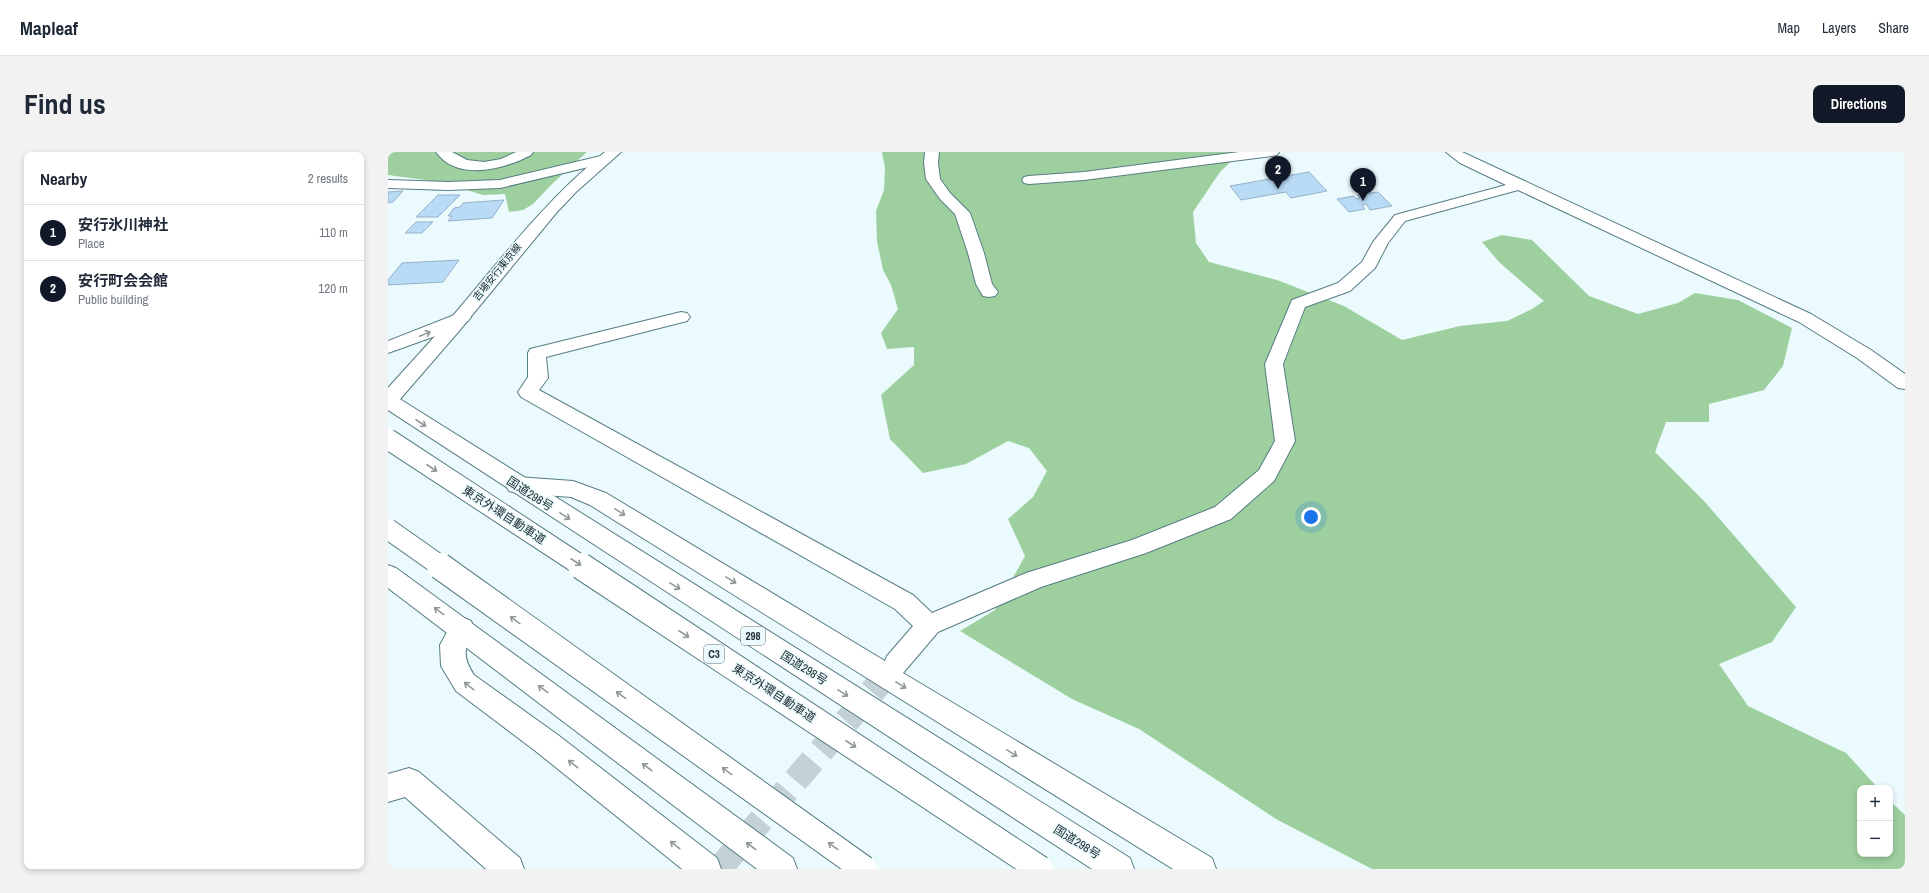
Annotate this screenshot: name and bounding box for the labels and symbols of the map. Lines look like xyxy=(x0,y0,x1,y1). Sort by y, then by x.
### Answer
pin: 2 xyxy=(1265,156,1291,189)
pin: 1 xyxy=(1350,168,1376,201)
street label: 吉場安行東京線 xyxy=(470,241,524,303)
one-way arrow xyxy=(418,329,430,337)
one-way arrow xyxy=(415,419,427,427)
one-way arrow xyxy=(426,464,437,472)
street label: 国道298号 xyxy=(504,473,556,515)
street label: 東京外環自動車道 xyxy=(459,482,549,548)
your location xyxy=(1301,507,1321,527)
one-way arrow xyxy=(614,508,625,516)
one-way arrow xyxy=(559,512,570,520)
one-way arrow xyxy=(570,559,582,567)
one-way arrow xyxy=(725,576,736,584)
one-way arrow xyxy=(669,582,680,590)
one-way arrow xyxy=(433,607,444,616)
one-way arrow xyxy=(510,616,521,624)
road number: 298 xyxy=(741,627,765,645)
one-way arrow xyxy=(678,630,689,638)
road number: C3 xyxy=(704,645,724,663)
street label: 国道298号 xyxy=(778,647,830,689)
street label: 東京外環自動車道 xyxy=(729,660,819,726)
one-way arrow xyxy=(895,681,906,689)
one-way arrow xyxy=(464,682,475,691)
one-way arrow xyxy=(537,685,548,693)
one-way arrow xyxy=(837,690,849,698)
one-way arrow xyxy=(616,691,627,699)
one-way arrow xyxy=(845,740,856,748)
one-way arrow xyxy=(1006,749,1017,757)
one-way arrow xyxy=(568,760,579,769)
one-way arrow xyxy=(641,763,652,772)
one-way arrow xyxy=(722,767,733,775)
street label: 国道298号 xyxy=(1051,821,1103,863)
one-way arrow xyxy=(670,841,681,849)
one-way arrow xyxy=(745,841,756,850)
one-way arrow xyxy=(827,842,838,850)

